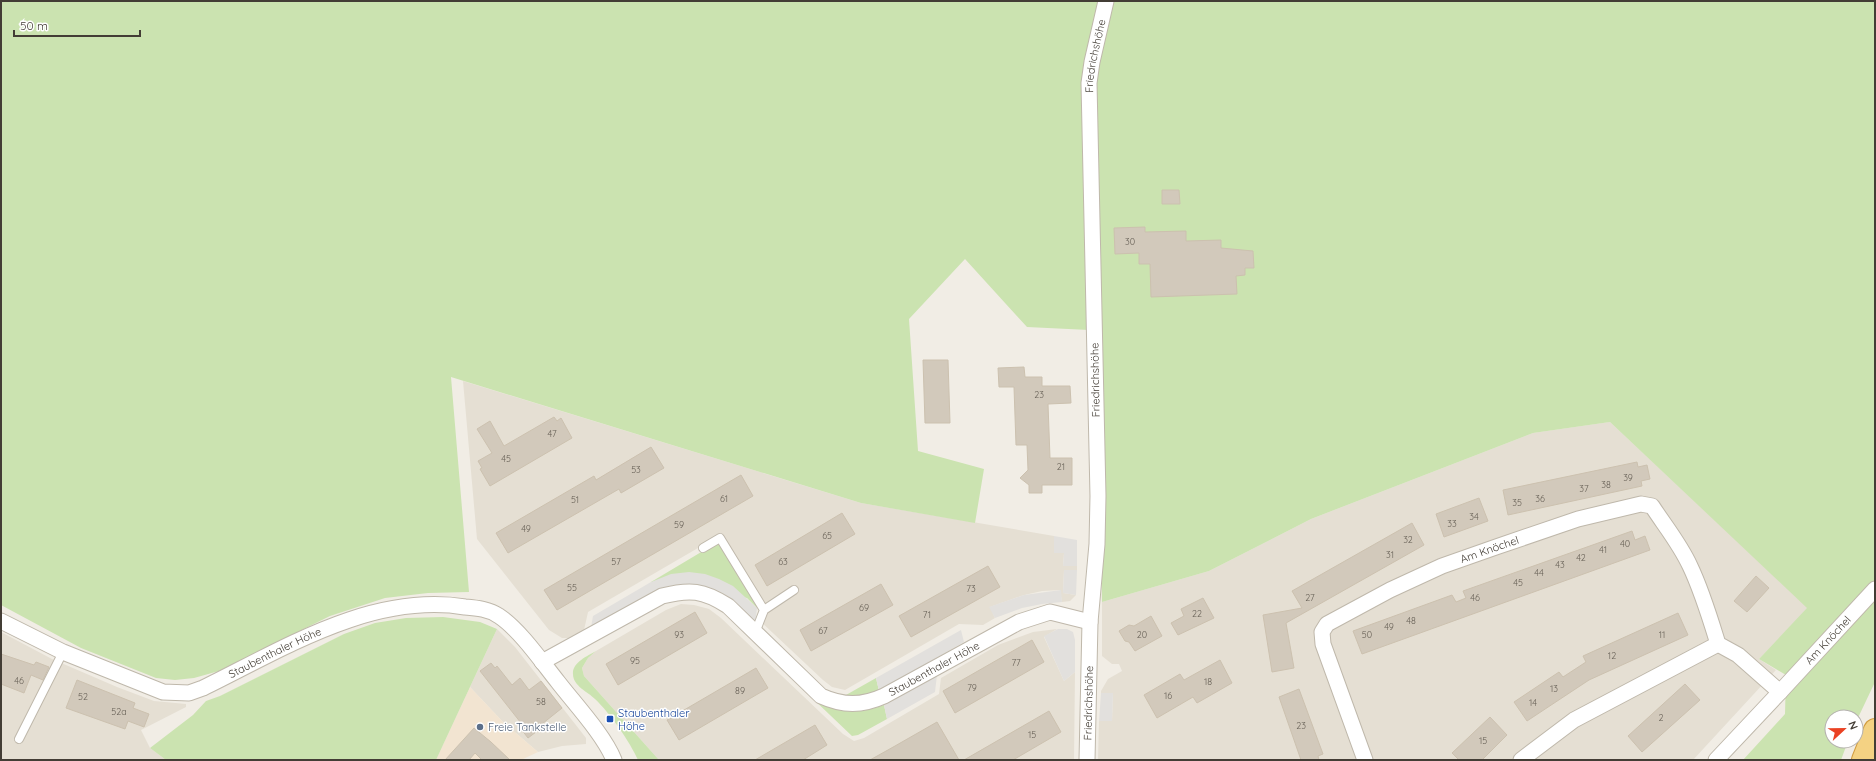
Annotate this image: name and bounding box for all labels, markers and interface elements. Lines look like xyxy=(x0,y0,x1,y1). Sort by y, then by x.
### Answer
scale bar xyxy=(14,12,140,38)
text: 50 m xyxy=(20,18,48,33)
street label: Friedrichshöhe xyxy=(1082,18,1109,93)
house number: 30 xyxy=(1125,236,1135,247)
street label: Friedrichshöhe xyxy=(1087,343,1103,417)
house number: 23 xyxy=(1034,389,1044,400)
house number: 47 xyxy=(547,428,557,439)
house number: 45 xyxy=(501,453,511,464)
house number: 21 xyxy=(1057,461,1065,472)
house number: 53 xyxy=(631,464,641,475)
house number: 39 xyxy=(1623,472,1633,483)
house number: 38 xyxy=(1601,479,1611,490)
house number: 37 xyxy=(1579,483,1589,494)
house number: 61 xyxy=(720,493,728,504)
house number: 36 xyxy=(1535,493,1545,504)
house number: 51 xyxy=(571,494,579,505)
house number: 35 xyxy=(1512,497,1522,508)
house number: 34 xyxy=(1469,511,1479,522)
house number: 33 xyxy=(1447,518,1457,529)
house number: 59 xyxy=(674,519,684,530)
house number: 49 xyxy=(521,523,531,534)
house number: 65 xyxy=(822,530,832,541)
street label: Am Knöchel xyxy=(1458,533,1521,566)
house number: 32 xyxy=(1403,534,1413,545)
house number: 40 xyxy=(1620,538,1630,549)
house number: 41 xyxy=(1599,544,1607,555)
house number: 31 xyxy=(1386,549,1394,560)
house number: 42 xyxy=(1576,552,1586,563)
house number: 57 xyxy=(611,556,621,567)
house number: 63 xyxy=(778,556,788,567)
house number: 43 xyxy=(1555,559,1565,570)
house number: 44 xyxy=(1534,567,1544,578)
house number: 45 xyxy=(1513,577,1523,588)
house number: 55 xyxy=(567,582,577,593)
house number: 73 xyxy=(966,583,976,594)
house number: 27 xyxy=(1305,592,1315,603)
house number: 46 xyxy=(1470,592,1480,603)
house number: 69 xyxy=(859,602,869,613)
house number: 22 xyxy=(1192,608,1202,619)
house number: 71 xyxy=(923,609,931,620)
street label: Am Knöchel xyxy=(1802,613,1854,667)
house number: 48 xyxy=(1406,615,1416,626)
house number: 49 xyxy=(1384,621,1394,632)
street label: Staubenthaler Höhe xyxy=(226,624,323,681)
house number: 67 xyxy=(818,625,828,636)
house number: 93 xyxy=(674,629,684,640)
house number: 20 xyxy=(1137,629,1147,640)
house number: 50 xyxy=(1362,629,1372,640)
house number: 11 xyxy=(1659,629,1665,640)
street label: Staubenthaler Höhe xyxy=(886,638,982,699)
house number: 12 xyxy=(1608,650,1616,661)
house number: 95 xyxy=(630,655,640,666)
house number: 77 xyxy=(1011,657,1021,668)
street label: Friedrichshöhe xyxy=(1080,665,1096,741)
house number: 46 xyxy=(14,675,24,686)
house number: 18 xyxy=(1204,676,1212,687)
house number: 79 xyxy=(967,682,977,693)
house number: 13 xyxy=(1550,683,1558,694)
house number: 89 xyxy=(735,685,745,696)
house number: 16 xyxy=(1164,690,1172,701)
house number: 52 xyxy=(78,691,88,702)
house number: 58 xyxy=(536,696,546,707)
house number: 14 xyxy=(1529,697,1537,708)
house number: 52a xyxy=(111,706,127,717)
place label: Staubenthaler Höhe xyxy=(618,706,690,733)
north arrow xyxy=(1824,709,1864,749)
house number: 2 xyxy=(1659,712,1664,723)
marker: Staubenthaler Höhe xyxy=(605,714,615,724)
text: N xyxy=(1845,719,1861,732)
place label: Freie Tankstelle xyxy=(488,720,567,734)
house number: 23 xyxy=(1296,720,1306,731)
marker: Freie Tankstelle xyxy=(475,722,485,732)
house number: 15 xyxy=(1028,729,1036,740)
house number: 15 xyxy=(1479,735,1487,746)

